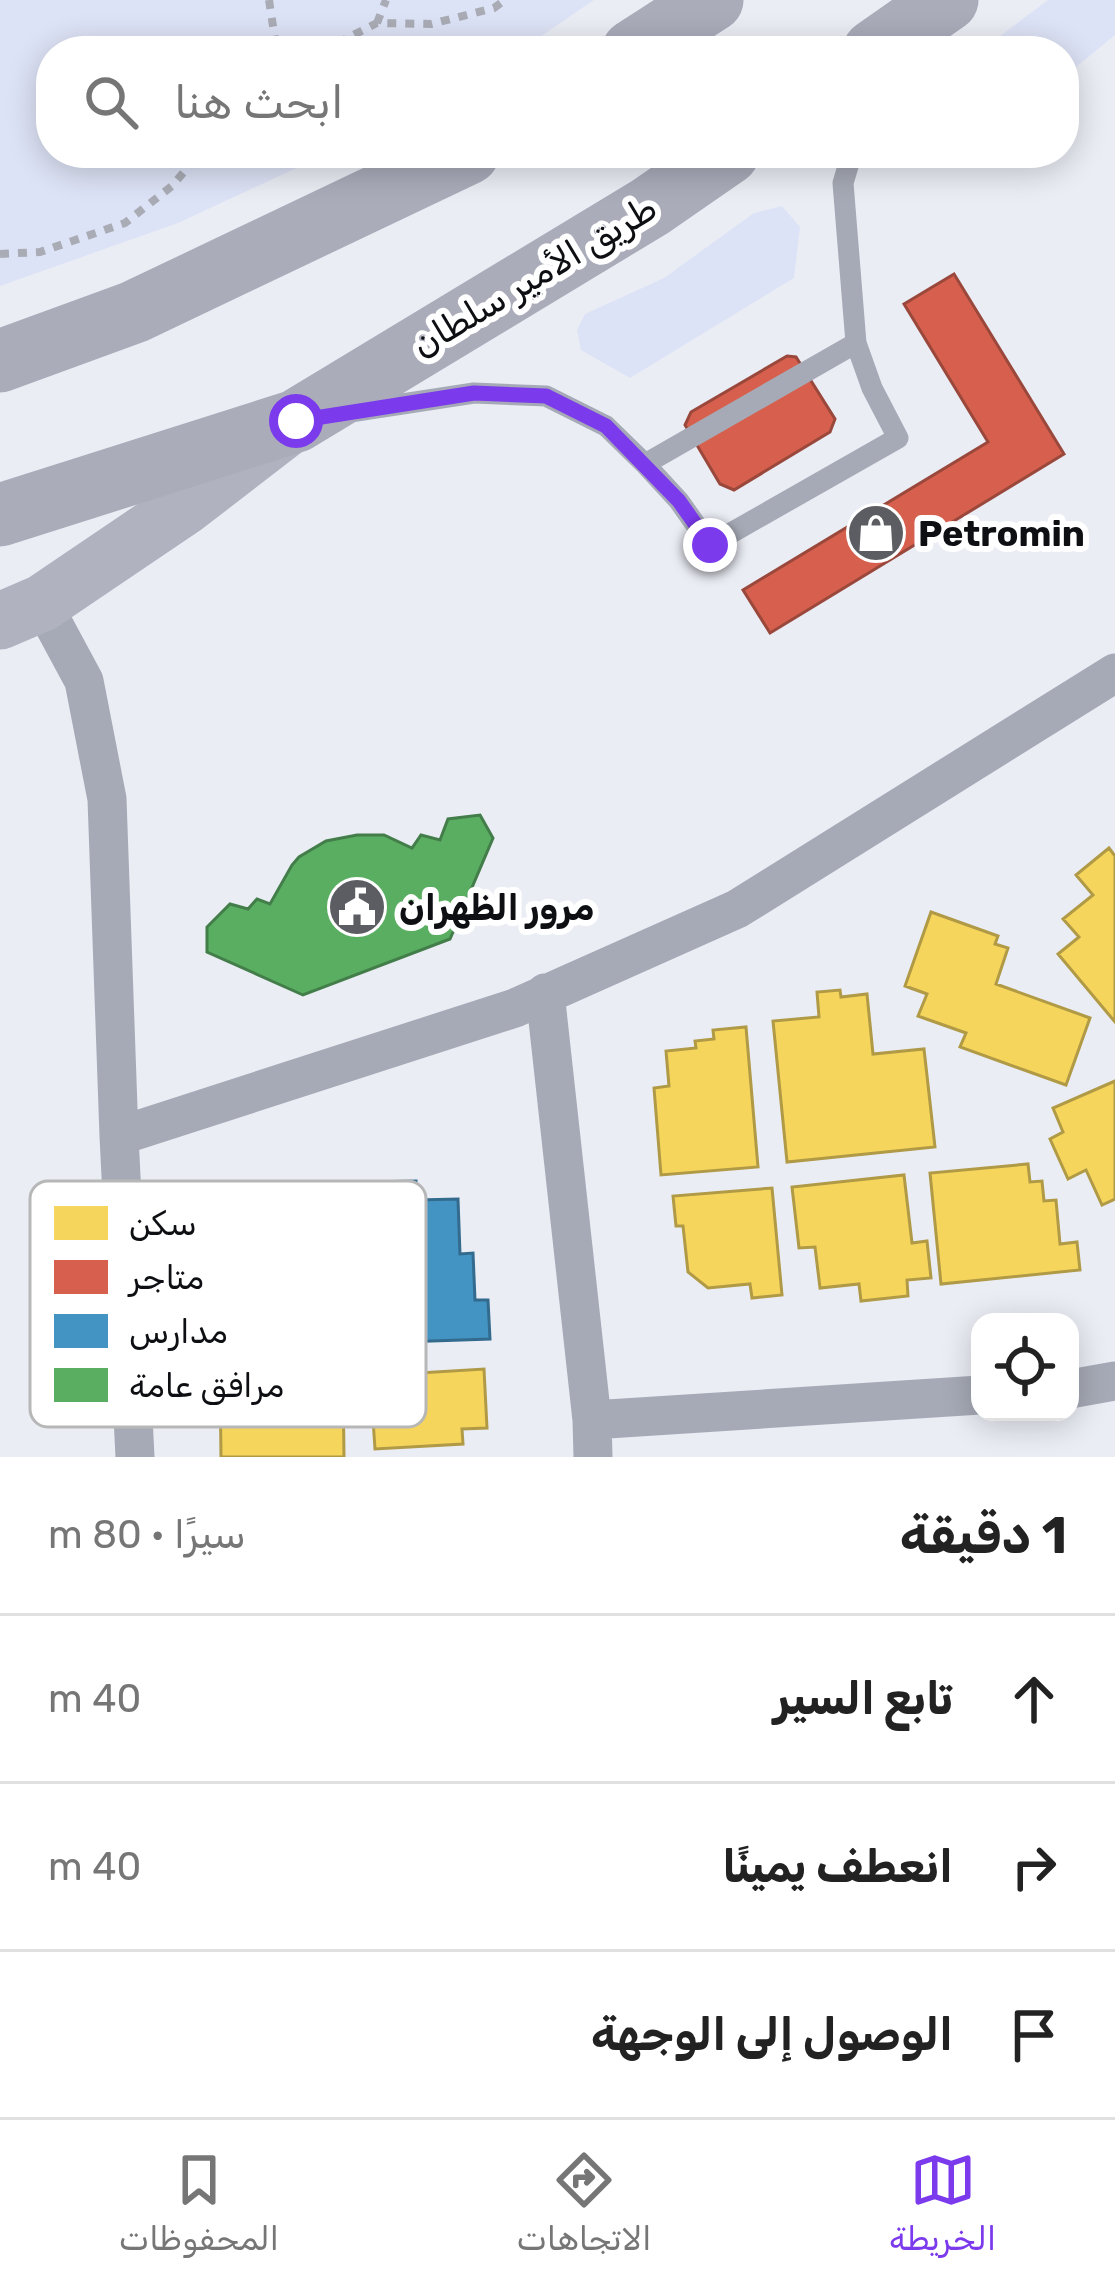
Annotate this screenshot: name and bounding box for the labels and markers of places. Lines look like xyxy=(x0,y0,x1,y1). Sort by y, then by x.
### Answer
shop icon: Petromin xyxy=(845,502,907,564)
place label: Petromin xyxy=(918,512,1085,555)
public building icon: مرور الظهران xyxy=(326,876,388,938)
place label: مرور الظهران xyxy=(399,886,594,929)

